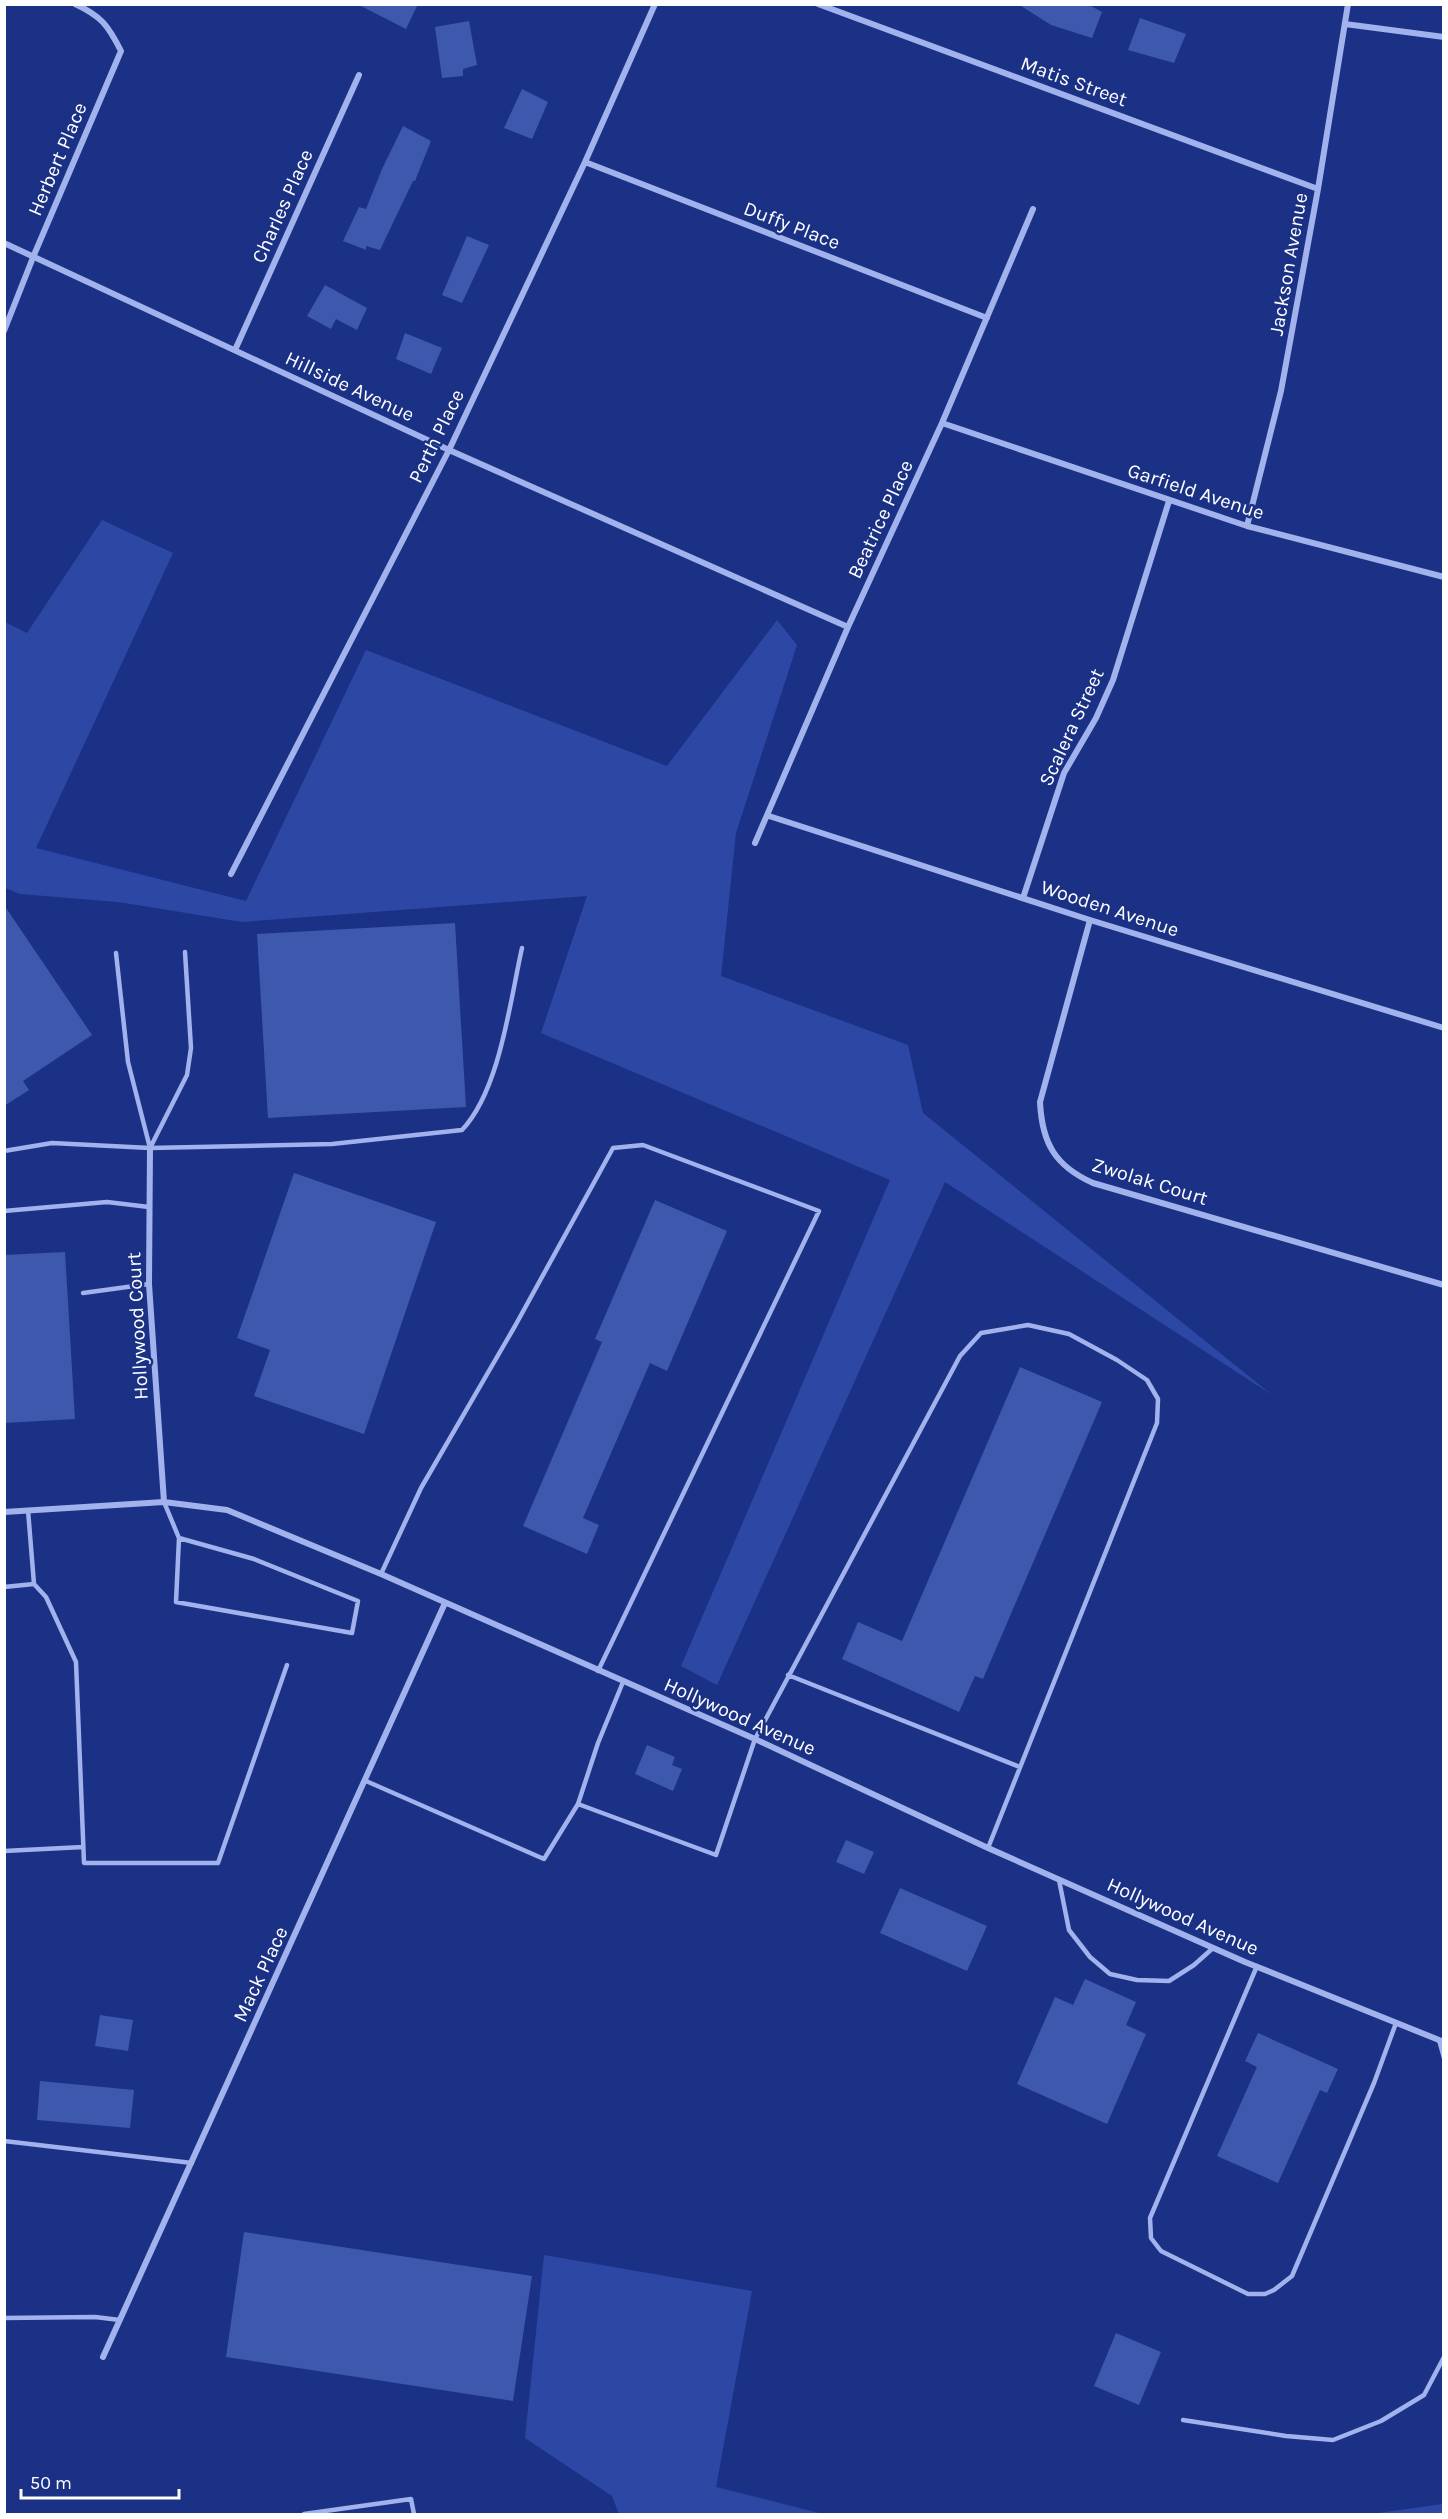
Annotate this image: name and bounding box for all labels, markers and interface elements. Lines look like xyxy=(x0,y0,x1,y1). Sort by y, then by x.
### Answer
street label: Matis Street xyxy=(1017,52,1131,112)
street label: Herbert Place xyxy=(23,99,92,219)
street label: Charles Place xyxy=(247,146,318,267)
street label: Jackson Avenue xyxy=(1265,191,1312,337)
street label: Duffy Place xyxy=(740,197,843,254)
street label: Hillside Avenue xyxy=(282,347,418,426)
street label: Perth Place xyxy=(404,386,469,487)
street label: Beatrice Place xyxy=(843,456,918,582)
street label: Garfield Avenue xyxy=(1125,459,1267,524)
street label: Scalera Street xyxy=(1034,664,1109,790)
street label: Wooden Avenue xyxy=(1038,875,1182,942)
street label: Zwolak Court xyxy=(1089,1153,1211,1210)
street label: Hollywood Court xyxy=(122,1251,153,1400)
street label: Hollywood Avenue xyxy=(660,1673,819,1760)
street label: Hollywood Avenue xyxy=(1103,1873,1262,1960)
street label: Mack Place xyxy=(228,1923,293,2026)
scale bar xyxy=(21,2462,178,2500)
text: 50 m xyxy=(30,2472,72,2494)

